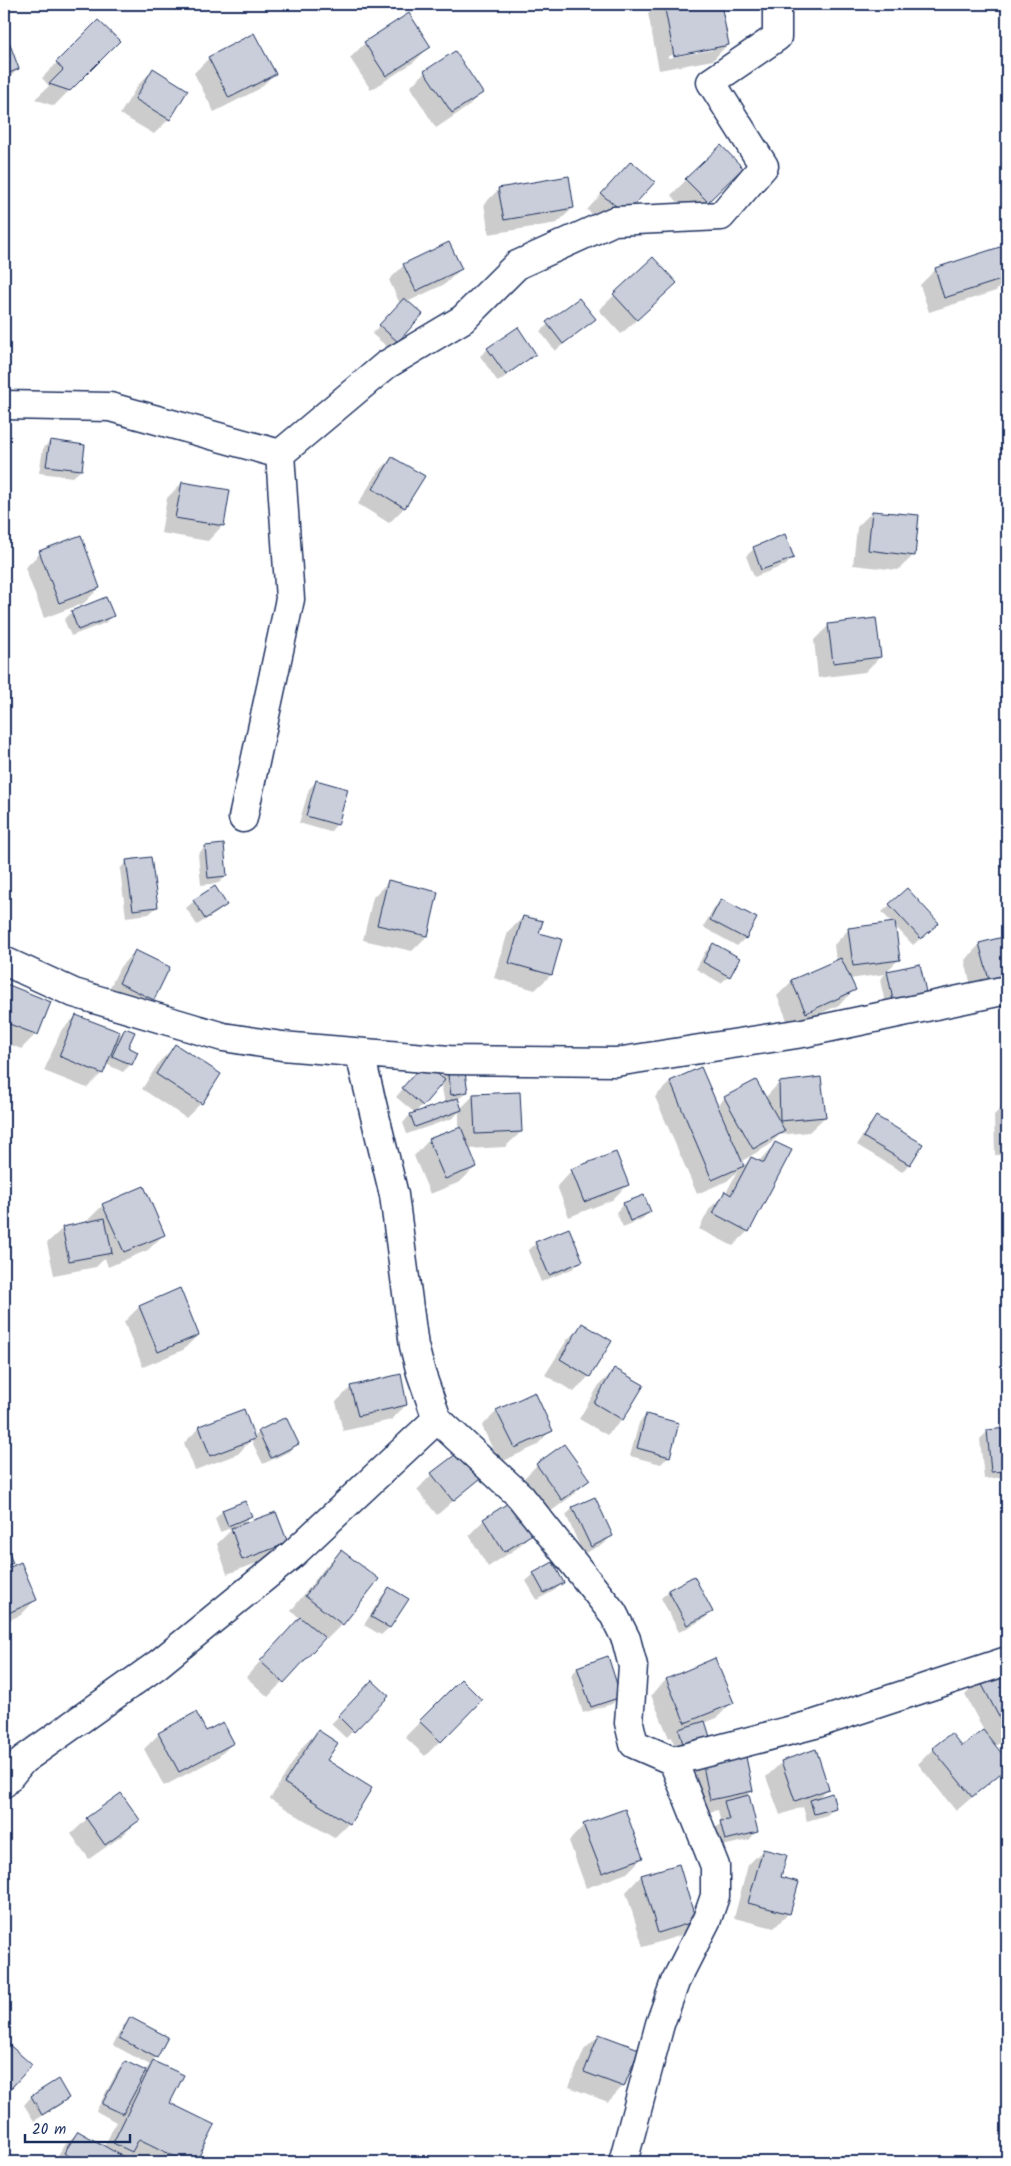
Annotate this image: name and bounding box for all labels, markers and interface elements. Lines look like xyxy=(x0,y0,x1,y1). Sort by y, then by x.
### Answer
scale bar xyxy=(25,2111,130,2143)
text: 20 m xyxy=(32,2118,66,2142)

